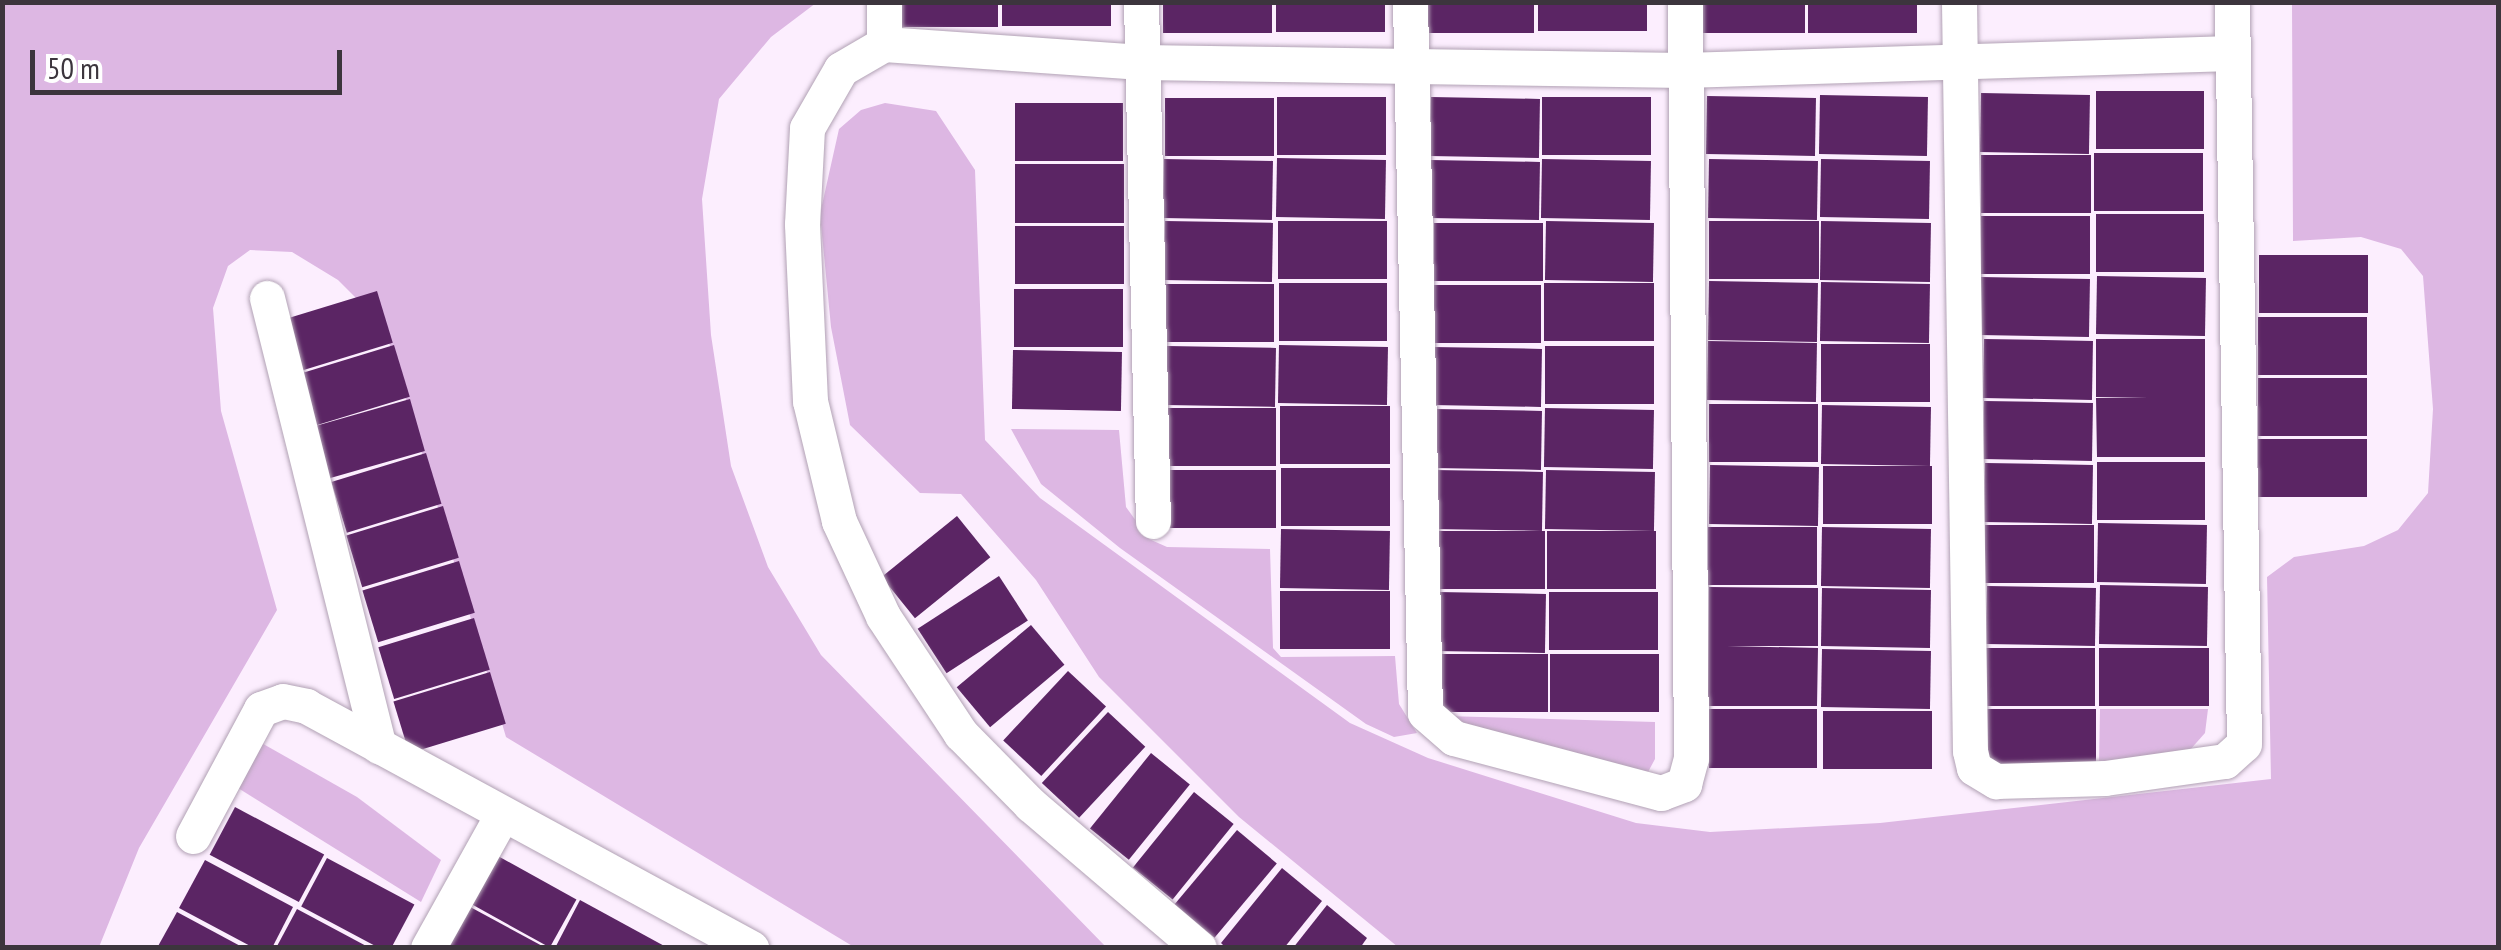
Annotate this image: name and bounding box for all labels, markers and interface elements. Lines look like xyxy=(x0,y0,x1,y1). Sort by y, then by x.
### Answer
scale bar xyxy=(35,30,348,92)
text: 50 m xyxy=(47,48,100,87)

